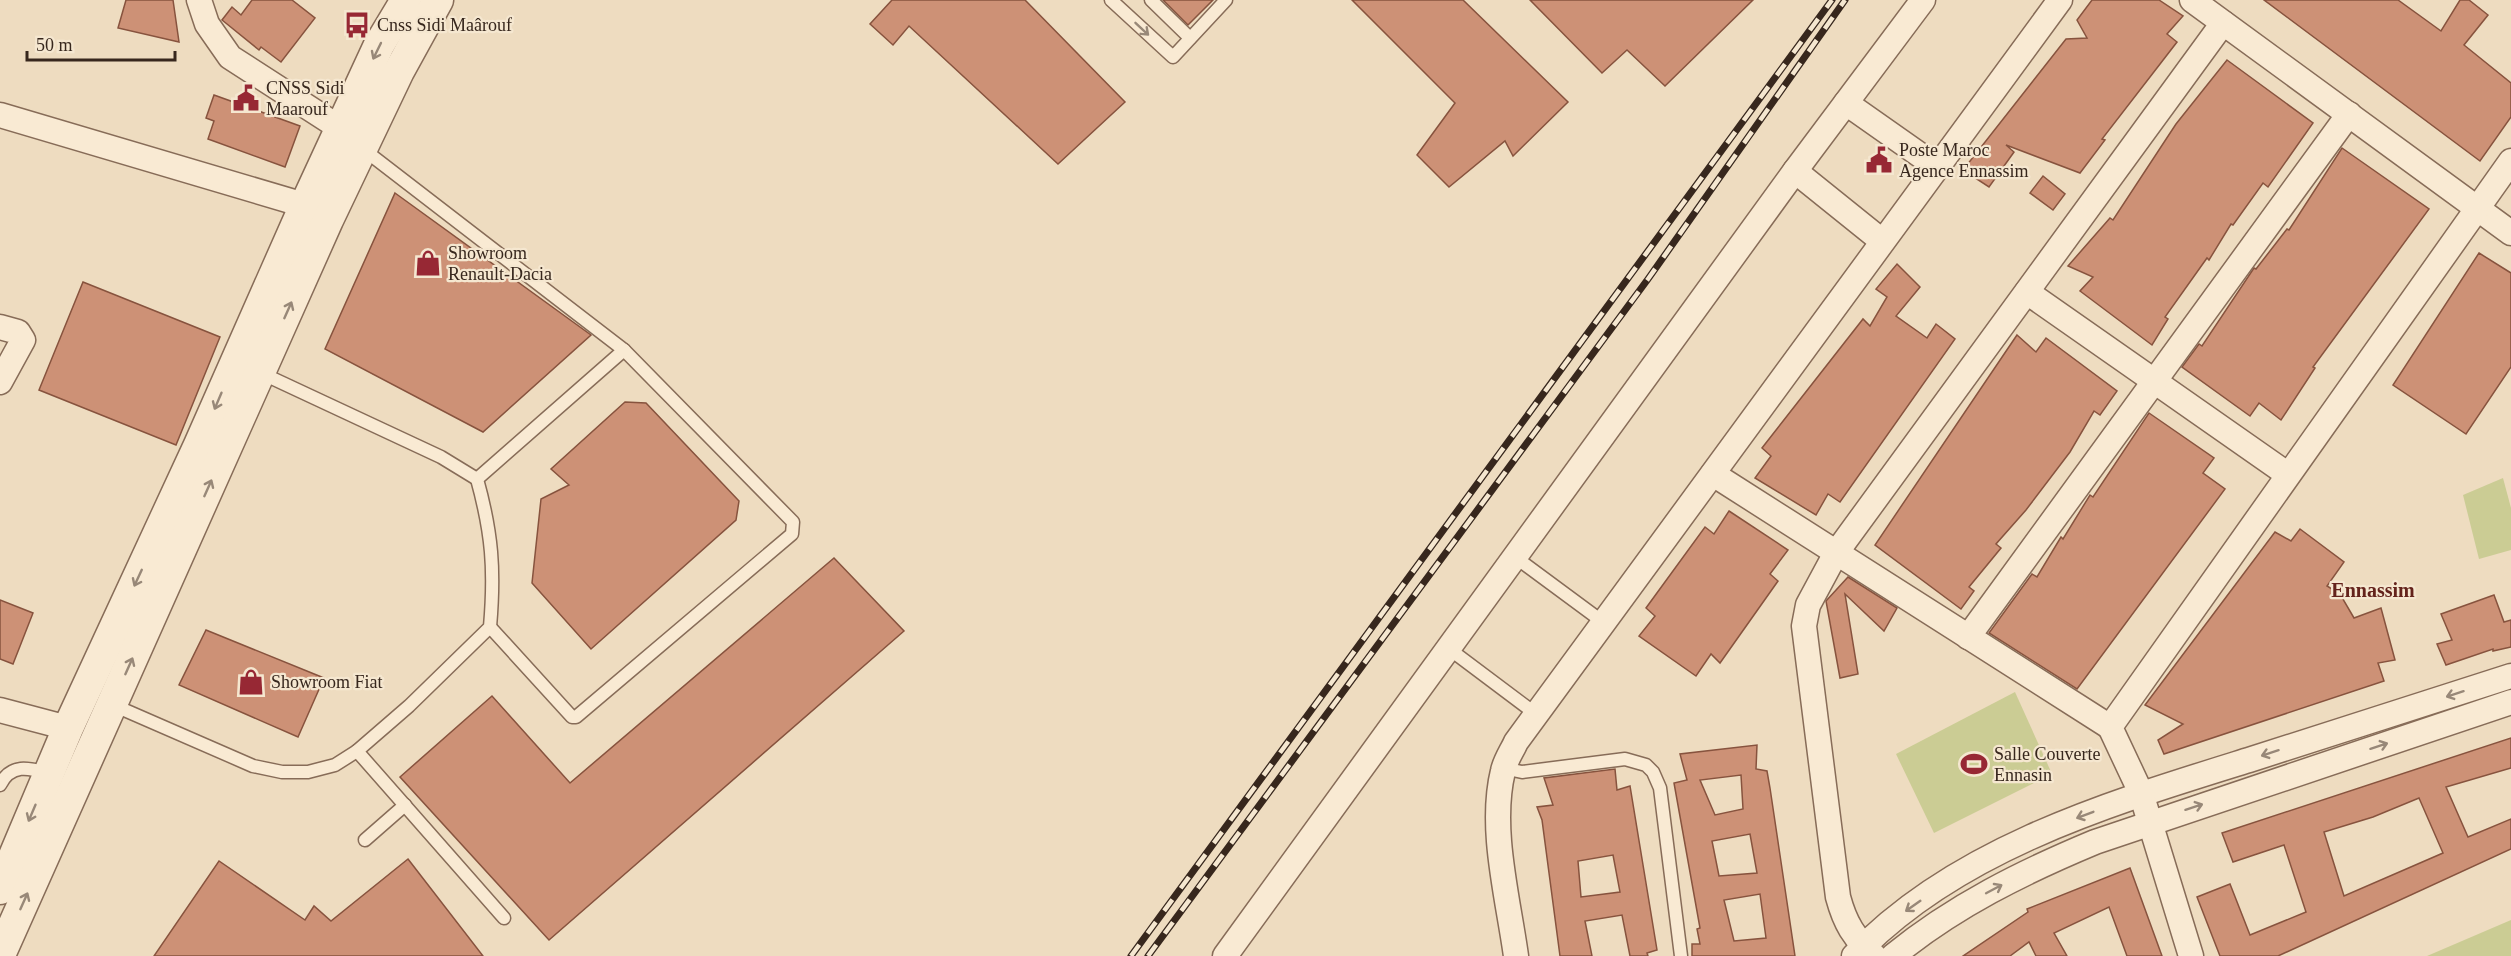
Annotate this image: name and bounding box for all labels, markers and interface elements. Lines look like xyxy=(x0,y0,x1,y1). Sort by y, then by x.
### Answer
bus stop icon: Cnss Sidi Maârouf xyxy=(342,10,372,40)
place label: Cnss Sidi Maârouf xyxy=(377,15,512,35)
one-way arrow xyxy=(1134,21,1149,35)
scale bar xyxy=(27,24,176,62)
text: 50 m xyxy=(36,35,73,55)
one-way arrow xyxy=(371,41,382,59)
place label: CNSS Sidi Maarouf xyxy=(266,78,345,119)
public building icon: CNSS Sidi Maarouf xyxy=(231,83,261,113)
place label: Poste Maroc Agence Ennassim xyxy=(1899,140,2028,181)
public building icon: Poste Maroc Agence Ennassim xyxy=(1864,145,1894,175)
place label: Showroom Renault-Dacia xyxy=(448,243,552,284)
shop icon: Showroom Renault-Dacia xyxy=(413,248,443,278)
one-way arrow xyxy=(282,301,294,319)
one-way arrow xyxy=(212,391,223,409)
one-way arrow xyxy=(203,479,214,497)
one-way arrow xyxy=(132,569,143,587)
district label: Ennassim xyxy=(2331,579,2415,601)
one-way arrow xyxy=(124,657,135,675)
shop icon: Showroom Fiat xyxy=(236,667,266,697)
place label: Showroom Fiat xyxy=(271,672,383,692)
one-way arrow xyxy=(2446,689,2465,700)
one-way arrow xyxy=(2369,740,2388,751)
place label: Salle Couverte Ennasin xyxy=(1994,744,2100,785)
one-way arrow xyxy=(2260,748,2279,759)
sports icon: Salle Couverte Ennasin xyxy=(1959,749,1989,779)
one-way arrow xyxy=(2184,801,2203,812)
one-way arrow xyxy=(26,804,37,822)
one-way arrow xyxy=(2076,810,2095,821)
one-way arrow xyxy=(1985,883,2003,894)
one-way arrow xyxy=(19,893,30,911)
one-way arrow xyxy=(1906,900,1922,912)

